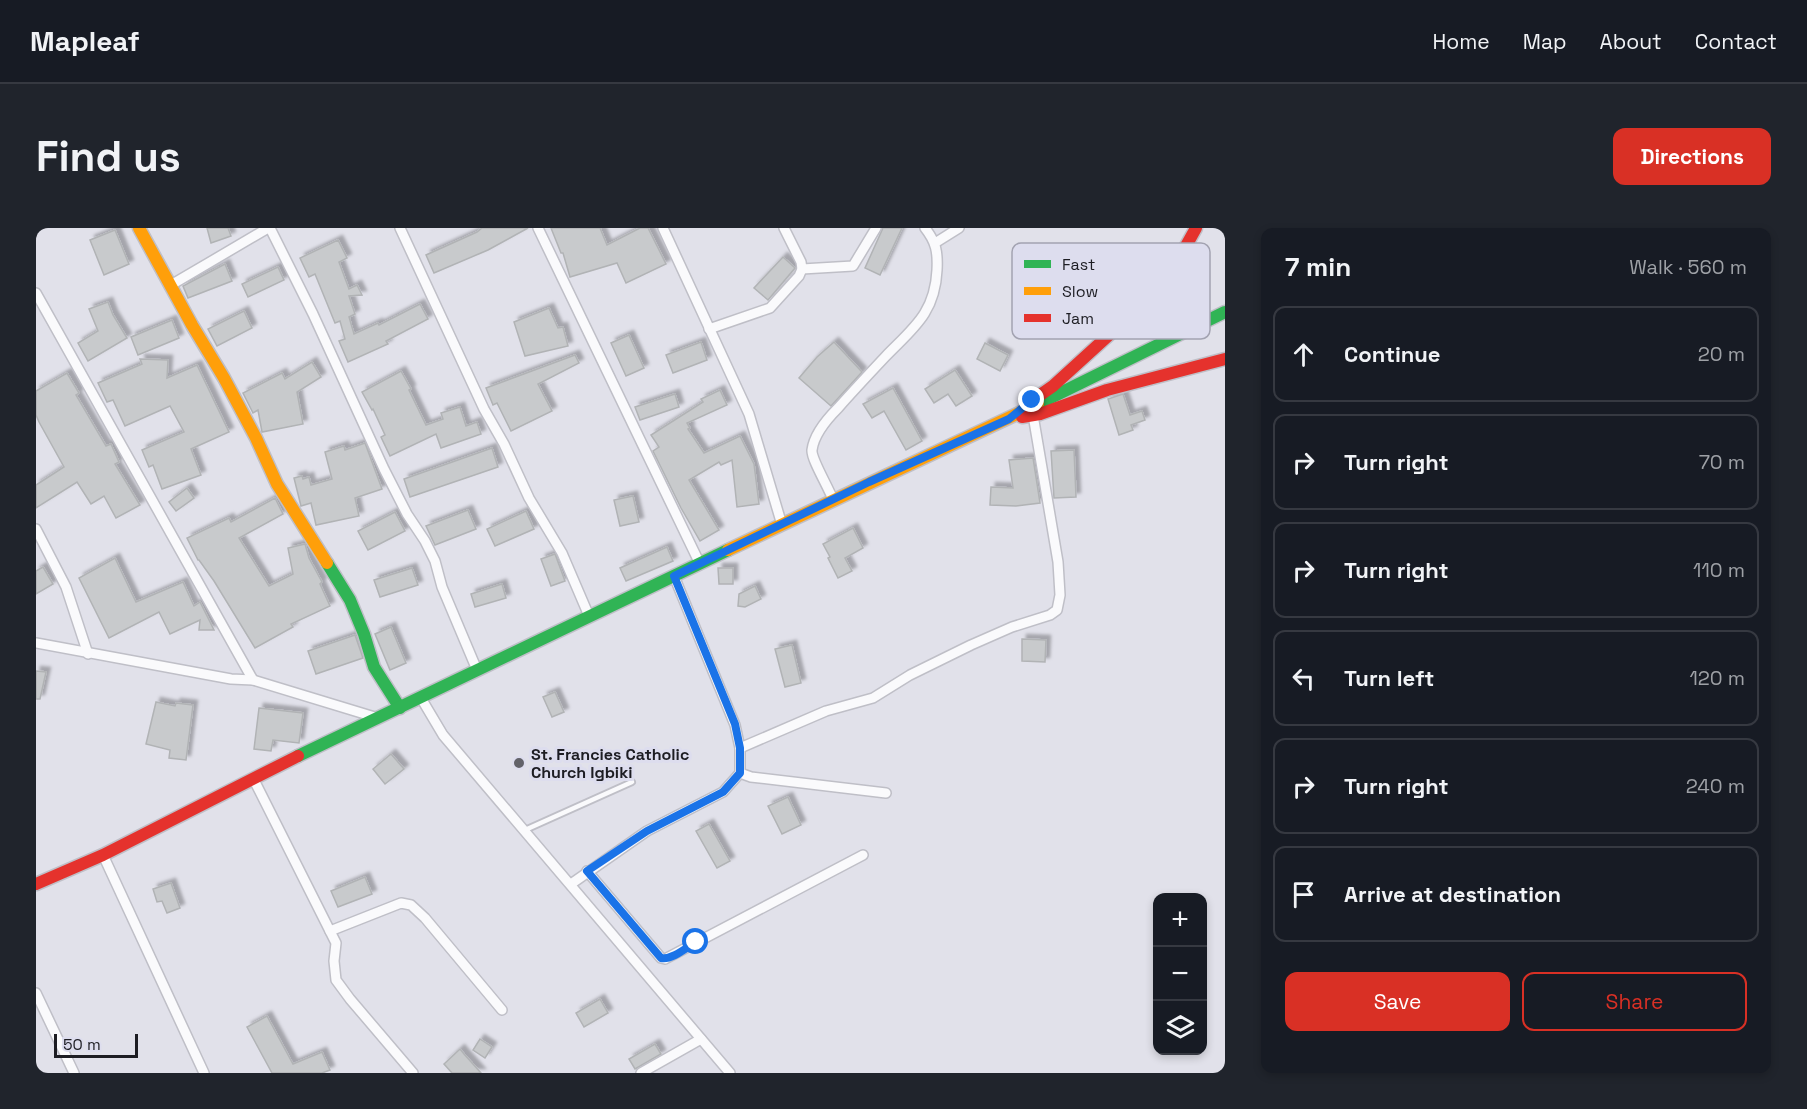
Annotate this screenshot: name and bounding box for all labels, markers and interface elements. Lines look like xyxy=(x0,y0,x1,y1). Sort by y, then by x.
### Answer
text: Mapleaf xyxy=(30,23,140,59)
text: Home xyxy=(1432,28,1490,55)
text: Map xyxy=(1523,28,1567,55)
text: About xyxy=(1600,28,1662,55)
text: Contact xyxy=(1695,28,1777,55)
button: Directions xyxy=(1613,128,1771,185)
text: Find us xyxy=(36,130,181,183)
legend xyxy=(1012,243,1210,339)
text: 7 min xyxy=(1285,250,1351,284)
text: Fast xyxy=(1062,254,1095,275)
text: Walk · 560 m xyxy=(1629,254,1747,280)
text: Slow xyxy=(1062,281,1098,302)
text: Jam xyxy=(1062,308,1094,329)
icon: ahead xyxy=(1287,338,1320,371)
text: Continue xyxy=(1344,340,1440,368)
text: 20 m xyxy=(1698,341,1745,367)
route end xyxy=(1018,386,1044,412)
icon: right xyxy=(1287,446,1320,479)
text: Turn right xyxy=(1344,448,1449,476)
text: 70 m xyxy=(1699,449,1745,475)
icon: right xyxy=(1287,554,1320,587)
text: Turn right xyxy=(1344,556,1449,584)
text: 110 m xyxy=(1693,557,1745,583)
icon: left xyxy=(1287,662,1320,695)
text: Turn left xyxy=(1344,664,1434,692)
text: 120 m xyxy=(1689,665,1745,691)
place label: St. Francies Catholic Church Igbiki xyxy=(531,744,689,783)
marker: St. Francies Catholic Church Igbiki xyxy=(512,756,526,770)
icon: right xyxy=(1287,770,1320,803)
text: Turn right xyxy=(1344,772,1449,800)
text: 240 m xyxy=(1686,773,1745,799)
icon: arrive xyxy=(1287,878,1320,911)
text: Arrive at destination xyxy=(1344,880,1561,908)
map controls xyxy=(1153,893,1207,1055)
button: + xyxy=(1153,893,1207,947)
route start xyxy=(682,928,708,954)
button: − xyxy=(1153,947,1207,1001)
button: Save xyxy=(1285,972,1510,1031)
button: Share xyxy=(1522,972,1747,1031)
button: layers xyxy=(1153,1001,1207,1055)
scale bar xyxy=(54,1031,138,1058)
text: 50 m xyxy=(63,1034,101,1055)

